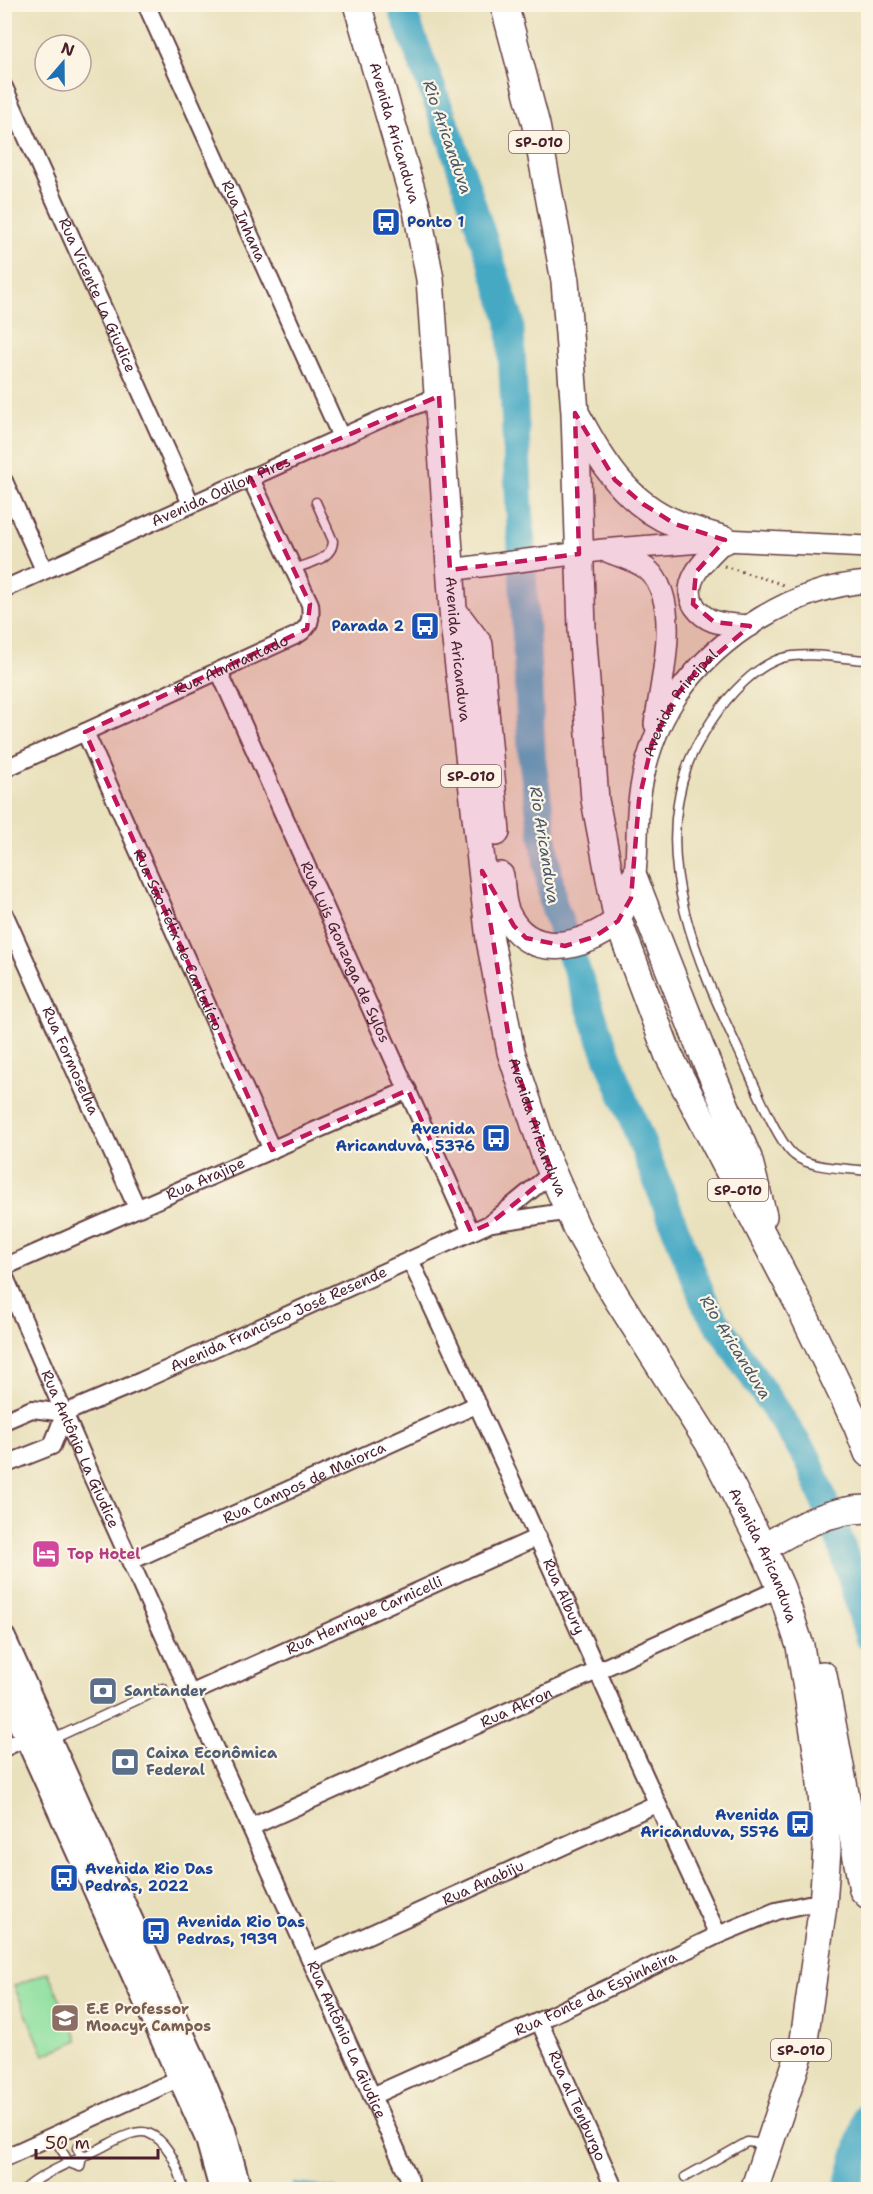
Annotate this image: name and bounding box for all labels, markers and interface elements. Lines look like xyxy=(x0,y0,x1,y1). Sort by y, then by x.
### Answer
north arrow xyxy=(33,33,93,93)
text: N xyxy=(58,37,78,61)
street label: Avenida Aricanduva xyxy=(364,60,425,206)
water label: Rio Aricanduva xyxy=(418,78,477,197)
road number: SP-010 xyxy=(509,131,569,153)
street label: Rua Inhana xyxy=(217,177,271,265)
bus stop icon: Ponto 1 xyxy=(370,206,402,238)
place label: Ponto 1 xyxy=(407,212,465,232)
street label: Rua Vicente La Giudice xyxy=(54,215,141,376)
street label: Avenida Odilon Pires xyxy=(148,451,294,531)
street label: Avenida Aricanduva xyxy=(441,576,475,724)
bus stop icon: Parada 2 xyxy=(409,610,441,642)
place label: Parada 2 xyxy=(331,616,404,636)
street label: Rua Almirantado xyxy=(171,630,292,700)
street label: Avenida Principal xyxy=(639,644,722,760)
road number: SP-010 xyxy=(441,765,501,787)
water label: Rio Aricanduva xyxy=(525,785,564,905)
street label: Rua São Félix de Cantalício xyxy=(129,846,227,1034)
street label: Rua Luís Gonzaga de Sylos xyxy=(296,858,395,1046)
street label: Rua Formoselha xyxy=(37,1003,104,1119)
street label: Avenida Aricanduva xyxy=(503,1055,572,1200)
place label: Avenida Aricanduva, 5376 xyxy=(336,1119,476,1156)
bus stop icon: Avenida Aricanduva, 5376 xyxy=(480,1122,512,1154)
street label: Rua Arajipe xyxy=(163,1153,248,1205)
road number: SP-010 xyxy=(708,1179,768,1201)
street label: Avenida Francisco José Resende xyxy=(167,1262,390,1377)
water label: Rio Aricanduva xyxy=(695,1291,776,1403)
street label: Rua Antônio La Giudice xyxy=(37,1367,124,1531)
street label: Rua Campos de Maiorca xyxy=(219,1437,389,1528)
street label: Avenida Aricanduva xyxy=(724,1484,802,1626)
hotel icon: Top Hotel xyxy=(30,1538,62,1570)
place label: Top Hotel xyxy=(67,1544,141,1564)
street label: Rua Albury xyxy=(538,1555,590,1638)
street label: Rua Henrique Carnicelli xyxy=(283,1571,446,1659)
bank icon: Santander xyxy=(87,1675,119,1707)
place label: Santander xyxy=(124,1681,207,1701)
street label: Rua Akron xyxy=(477,1682,555,1732)
place label: Caixa Econômica Federal xyxy=(146,1743,278,1780)
bank icon: Caixa Econômica Federal xyxy=(109,1746,141,1778)
place label: Avenida Aricanduva, 5576 xyxy=(640,1805,780,1842)
bus stop icon: Avenida Aricanduva, 5576 xyxy=(784,1808,816,1840)
street label: Rua Anabiju xyxy=(439,1855,527,1910)
place label: Avenida Rio Das Pedras, 2022 xyxy=(85,1859,213,1896)
bus stop icon: Avenida Rio Das Pedras, 2022 xyxy=(48,1862,80,1894)
place label: Avenida Rio Das Pedras, 1939 xyxy=(177,1912,305,1949)
bus stop icon: Avenida Rio Das Pedras, 1939 xyxy=(140,1915,172,1947)
street label: Rua Fonte da Espinheira xyxy=(511,1946,681,2041)
street label: Rua Antônio La Giudice xyxy=(302,1958,391,2122)
place label: E.E Professor Moacyr Campos xyxy=(86,1999,211,2036)
school or university icon: E.E Professor Moacyr Campos xyxy=(49,2002,81,2034)
road number: SP-010 xyxy=(771,2039,831,2061)
street label: Rua al Tenburgo xyxy=(544,2047,611,2164)
scale bar xyxy=(36,2122,158,2160)
text: 50 m xyxy=(45,2131,90,2155)

